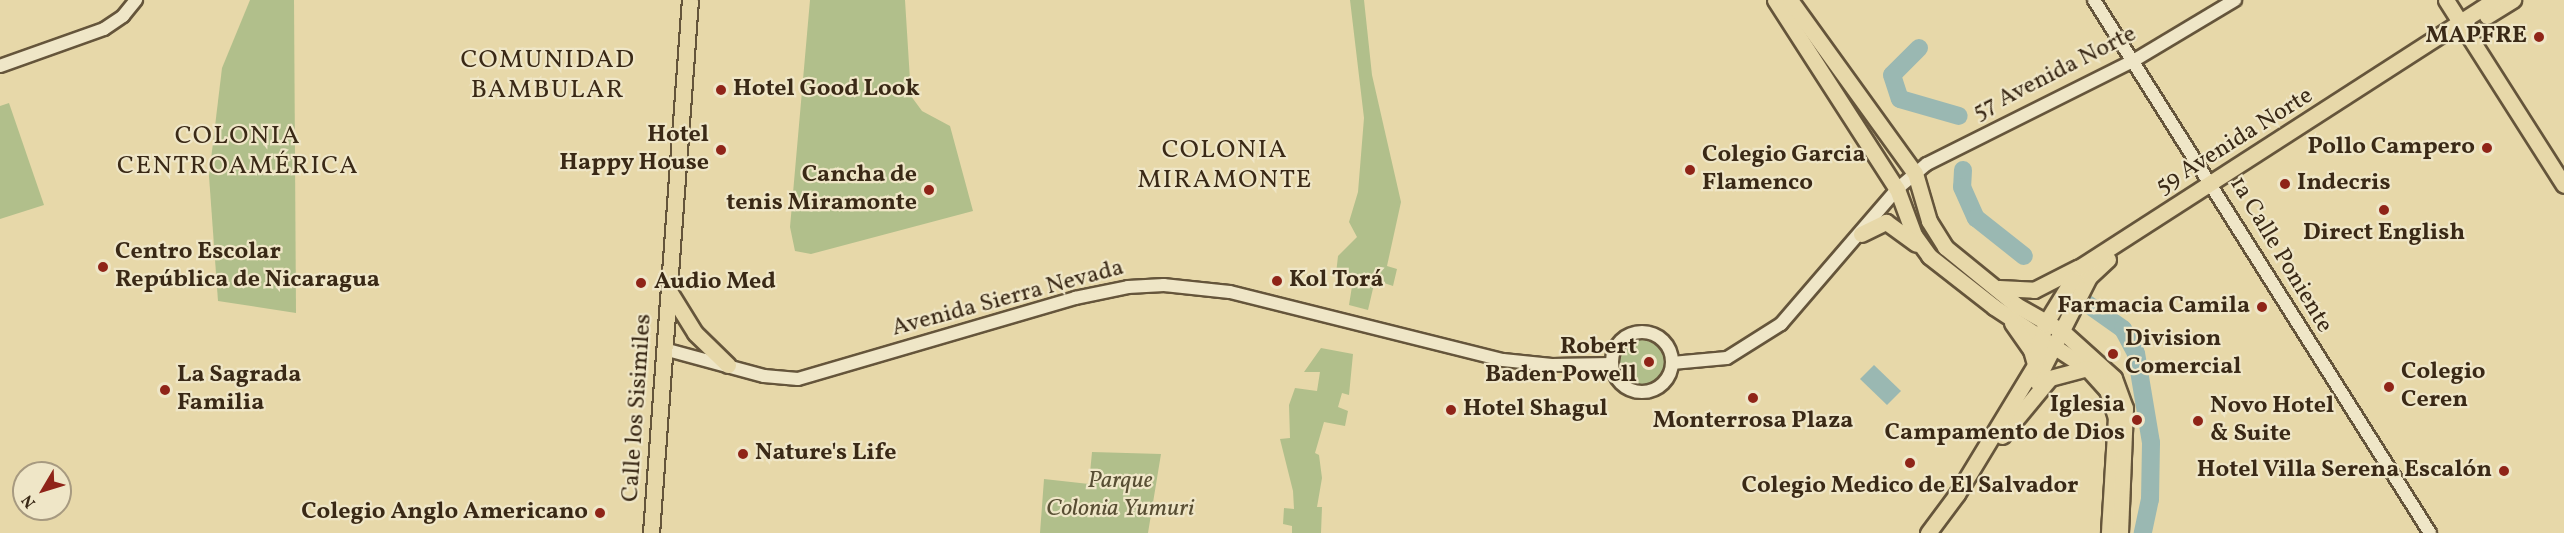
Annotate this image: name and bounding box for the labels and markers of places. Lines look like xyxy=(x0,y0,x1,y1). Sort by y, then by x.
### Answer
place label: MAPFRE xyxy=(2425,23,2527,51)
marker: MAPFRE xyxy=(2532,30,2546,44)
place label: Hotel Good Look xyxy=(733,76,920,104)
marker: Hotel Good Look xyxy=(714,83,728,97)
place label: Hotel Happy House xyxy=(559,122,709,178)
place label: Pollo Campero xyxy=(2307,134,2475,162)
marker: Pollo Campero xyxy=(2480,141,2494,155)
place label: Colegio Garcia Flamenco xyxy=(1702,142,1866,198)
marker: Hotel Happy House xyxy=(714,143,728,157)
place label: Cancha de tenis Miramonte xyxy=(726,162,917,218)
marker: Colegio Garcia Flamenco xyxy=(1683,163,1697,177)
place label: Indecris xyxy=(2297,170,2391,198)
marker: Indecris xyxy=(2278,177,2292,191)
marker: Cancha de tenis Miramonte xyxy=(922,183,936,197)
marker: Direct English xyxy=(2377,203,2391,217)
place label: Direct English xyxy=(2303,220,2465,248)
place label: Centro Escolar República de Nicaragua xyxy=(115,239,380,295)
marker: Centro Escolar República de Nicaragua xyxy=(96,260,110,274)
place label: Kol Torá xyxy=(1289,267,1384,295)
place label: Audio Med xyxy=(654,269,776,297)
marker: Audio Med xyxy=(632,274,650,292)
marker: Kol Torá xyxy=(1270,274,1284,288)
place label: Farmacia Camila xyxy=(2057,293,2250,321)
marker: Farmacia Camila xyxy=(2255,300,2269,314)
place label: Division Comercial xyxy=(2125,326,2241,382)
place label: Robert Baden Powell xyxy=(1485,334,1637,390)
marker: Division Comercial xyxy=(2106,347,2120,361)
marker: Robert Baden Powell xyxy=(1642,355,1656,369)
place label: Colegio Ceren xyxy=(2401,359,2485,415)
place label: La Sagrada Familia xyxy=(177,362,301,418)
marker: Colegio Ceren xyxy=(2382,380,2396,394)
marker: La Sagrada Familia xyxy=(158,383,172,397)
marker: Monterrosa Plaza xyxy=(1746,391,1760,405)
place label: Iglesia Campamento de Dios xyxy=(1885,392,2125,448)
place label: Novo Hotel & Suite xyxy=(2210,393,2334,449)
place label: Hotel Shagul xyxy=(1463,396,1608,424)
marker: Hotel Shagul xyxy=(1444,403,1458,417)
place label: Monterrosa Plaza xyxy=(1653,408,1853,436)
marker: Iglesia Campamento de Dios xyxy=(2130,413,2144,427)
marker: Novo Hotel & Suite xyxy=(2191,414,2205,428)
place label: Nature's Life xyxy=(755,440,897,468)
marker: Nature's Life xyxy=(736,447,750,461)
marker: Colegio Medico de El Salvador xyxy=(1903,456,1917,470)
place label: Hotel Villa Serena Escalón xyxy=(2196,457,2492,485)
marker: Hotel Villa Serena Escalón xyxy=(2497,464,2511,478)
place label: Colegio Medico de El Salvador xyxy=(1742,473,2078,501)
place label: Colegio Anglo Americano xyxy=(301,499,588,527)
marker: Colegio Anglo Americano xyxy=(593,506,607,520)

